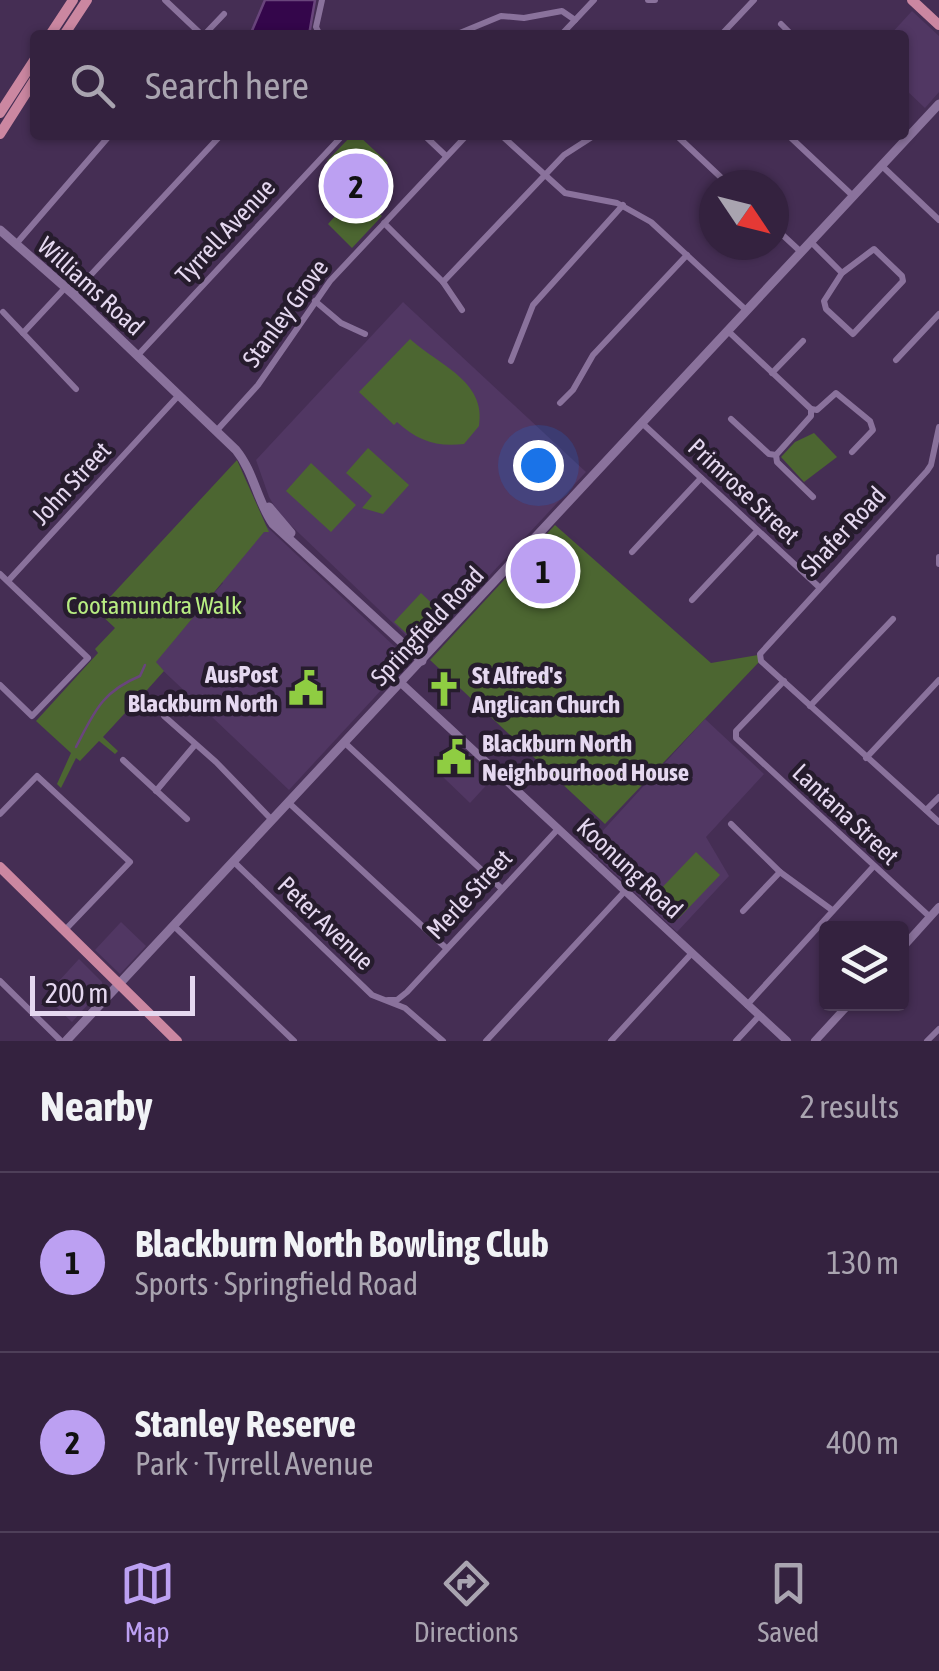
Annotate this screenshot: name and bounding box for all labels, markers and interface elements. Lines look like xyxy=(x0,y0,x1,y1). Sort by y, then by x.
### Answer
search box xyxy=(30,30,909,140)
icon: search xyxy=(65,58,120,113)
text: Search here xyxy=(145,64,309,107)
pin: 2 xyxy=(324,148,388,224)
north arrow xyxy=(699,170,789,260)
street label: Tyrrell Avenue xyxy=(170,173,280,289)
street label: Williams Road xyxy=(32,231,150,341)
street label: Stanley Grove xyxy=(237,254,333,372)
street label: Primrose Street xyxy=(683,433,805,549)
street label: John Street xyxy=(26,436,116,530)
your location xyxy=(513,440,564,491)
street label: Shafer Road xyxy=(795,481,891,581)
pin: 1 xyxy=(510,534,576,608)
street label: Springfield Road xyxy=(365,561,489,691)
park label: Cootamundra Walk xyxy=(66,591,242,619)
place label: AusPost Blackburn North xyxy=(128,660,279,717)
place label: St Alfred's Anglican Church xyxy=(471,661,620,718)
public building icon: AusPost Blackburn North xyxy=(287,669,325,707)
church icon: St Alfred's Anglican Church xyxy=(425,670,463,708)
place label: Blackburn North Neighbourhood House xyxy=(482,729,689,786)
public building icon: Blackburn North Neighbourhood House xyxy=(435,738,473,776)
street label: Lantana Street xyxy=(787,758,905,870)
street label: Koonung Road xyxy=(572,812,688,924)
street label: Merle Street xyxy=(421,844,517,944)
street label: Peter Avenue xyxy=(273,871,379,975)
map controls xyxy=(819,921,909,1011)
button: layers xyxy=(819,921,909,1011)
scale bar xyxy=(30,971,195,1016)
text: 200 m xyxy=(45,977,108,1009)
text: Nearby xyxy=(40,1082,153,1130)
text: 2 results xyxy=(800,1088,899,1125)
text: Blackburn North Bowling Club xyxy=(135,1222,549,1265)
text: 1 xyxy=(65,1244,80,1281)
text: 130 m xyxy=(826,1244,899,1281)
text: Sports · Springfield Road xyxy=(135,1265,418,1302)
text: Stanley Reserve xyxy=(135,1402,356,1445)
text: 2 xyxy=(65,1424,80,1461)
text: 400 m xyxy=(826,1424,899,1461)
text: Park · Tyrrell Avenue xyxy=(135,1445,373,1482)
tab: Map xyxy=(120,1556,175,1648)
tab: Directions xyxy=(414,1556,518,1648)
tab: Saved xyxy=(758,1556,819,1648)

